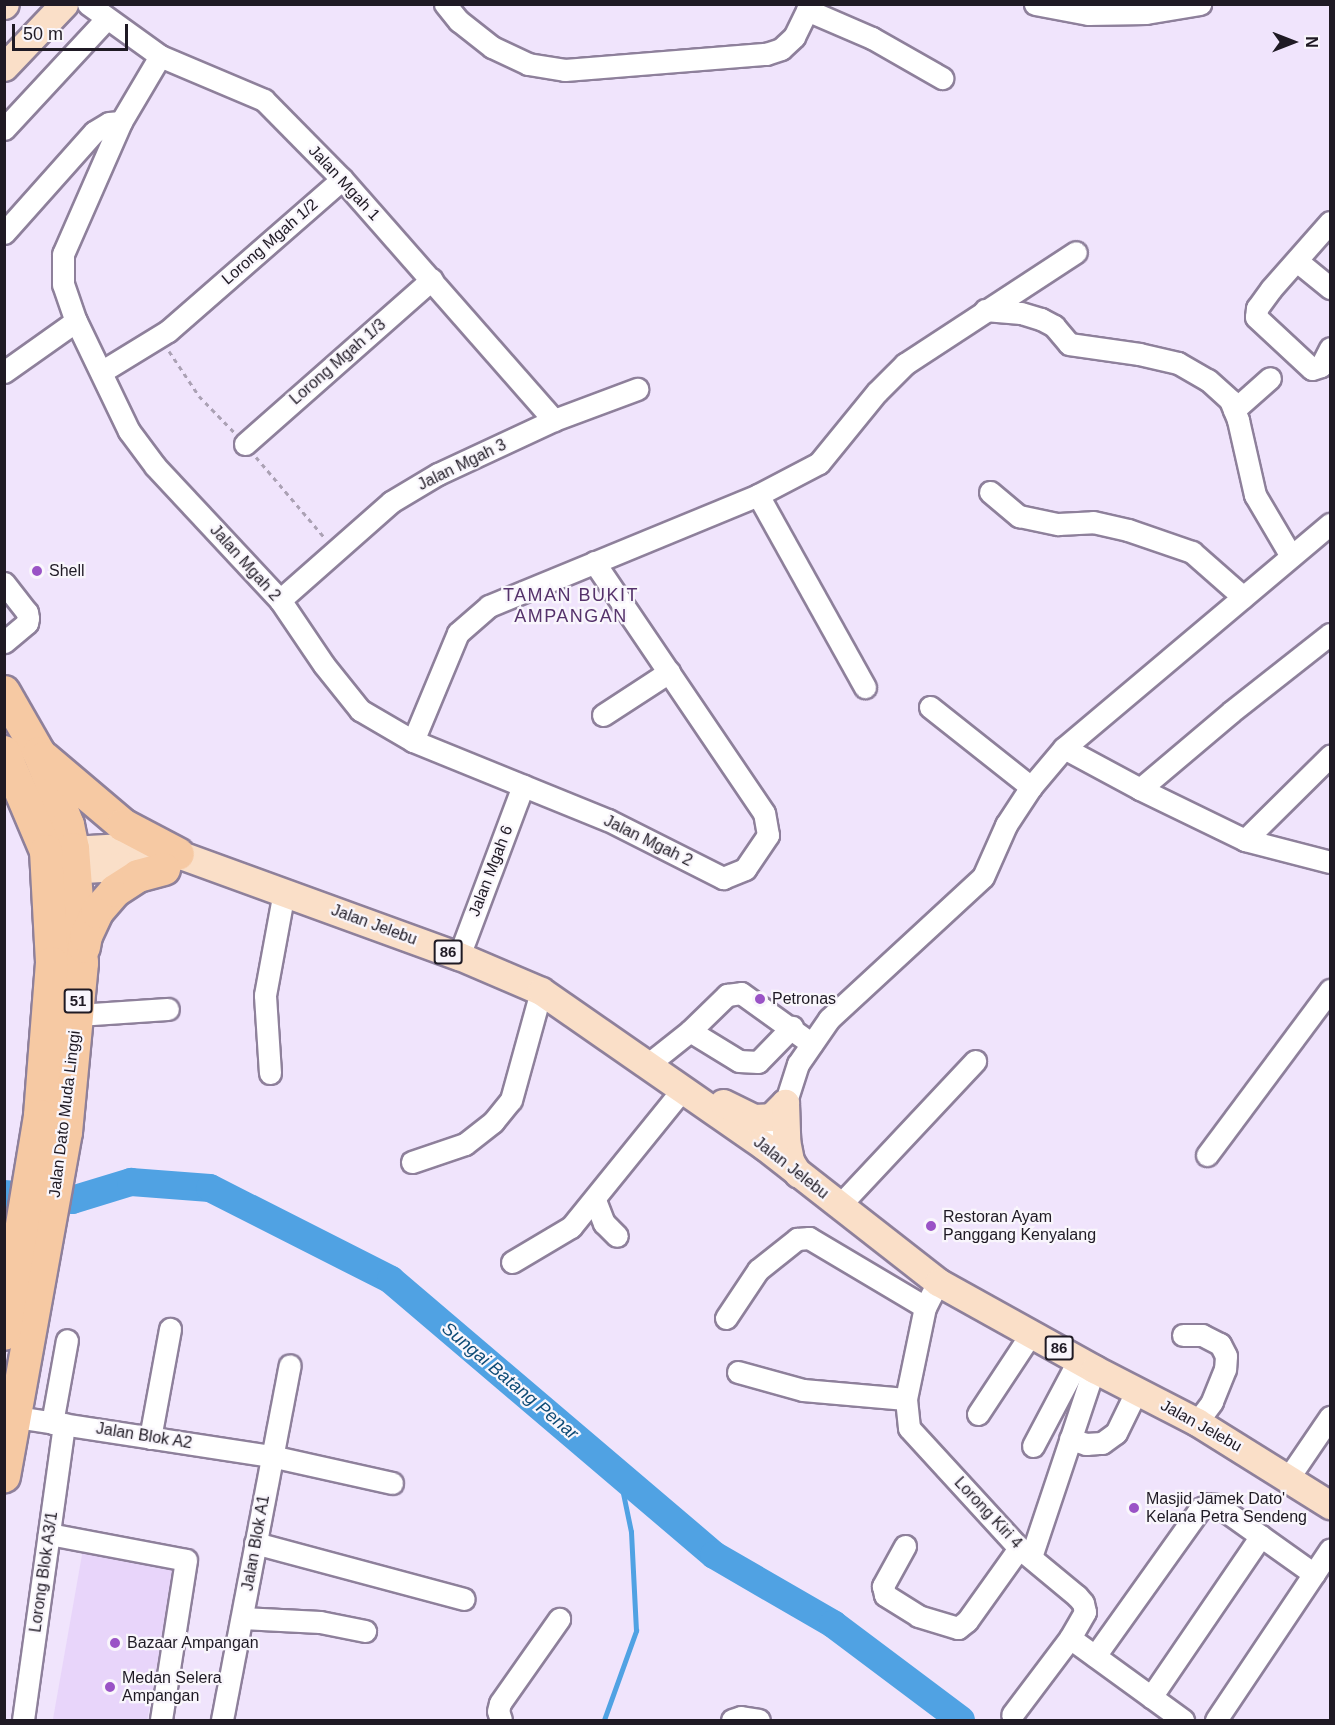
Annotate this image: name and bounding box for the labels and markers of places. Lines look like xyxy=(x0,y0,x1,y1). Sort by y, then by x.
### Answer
place label: Shell xyxy=(49,561,85,581)
marker: Shell xyxy=(30,564,44,578)
place label: Petronas xyxy=(772,989,836,1009)
marker: Petronas xyxy=(753,992,767,1006)
place label: Restoran Ayam Panggang Kenyalang xyxy=(943,1207,1096,1245)
marker: Restoran Ayam Panggang Kenyalang xyxy=(924,1219,938,1233)
place label: Masjid Jamek Dato' Kelana Petra Sendeng xyxy=(1146,1489,1307,1527)
marker: Masjid Jamek Dato' Kelana Petra Sendeng xyxy=(1127,1501,1141,1515)
place label: Bazaar Ampangan xyxy=(127,1633,260,1653)
marker: Bazaar Ampangan xyxy=(108,1636,122,1650)
place label: Medan Selera Ampangan xyxy=(122,1668,222,1706)
marker: Medan Selera Ampangan xyxy=(103,1680,117,1694)

